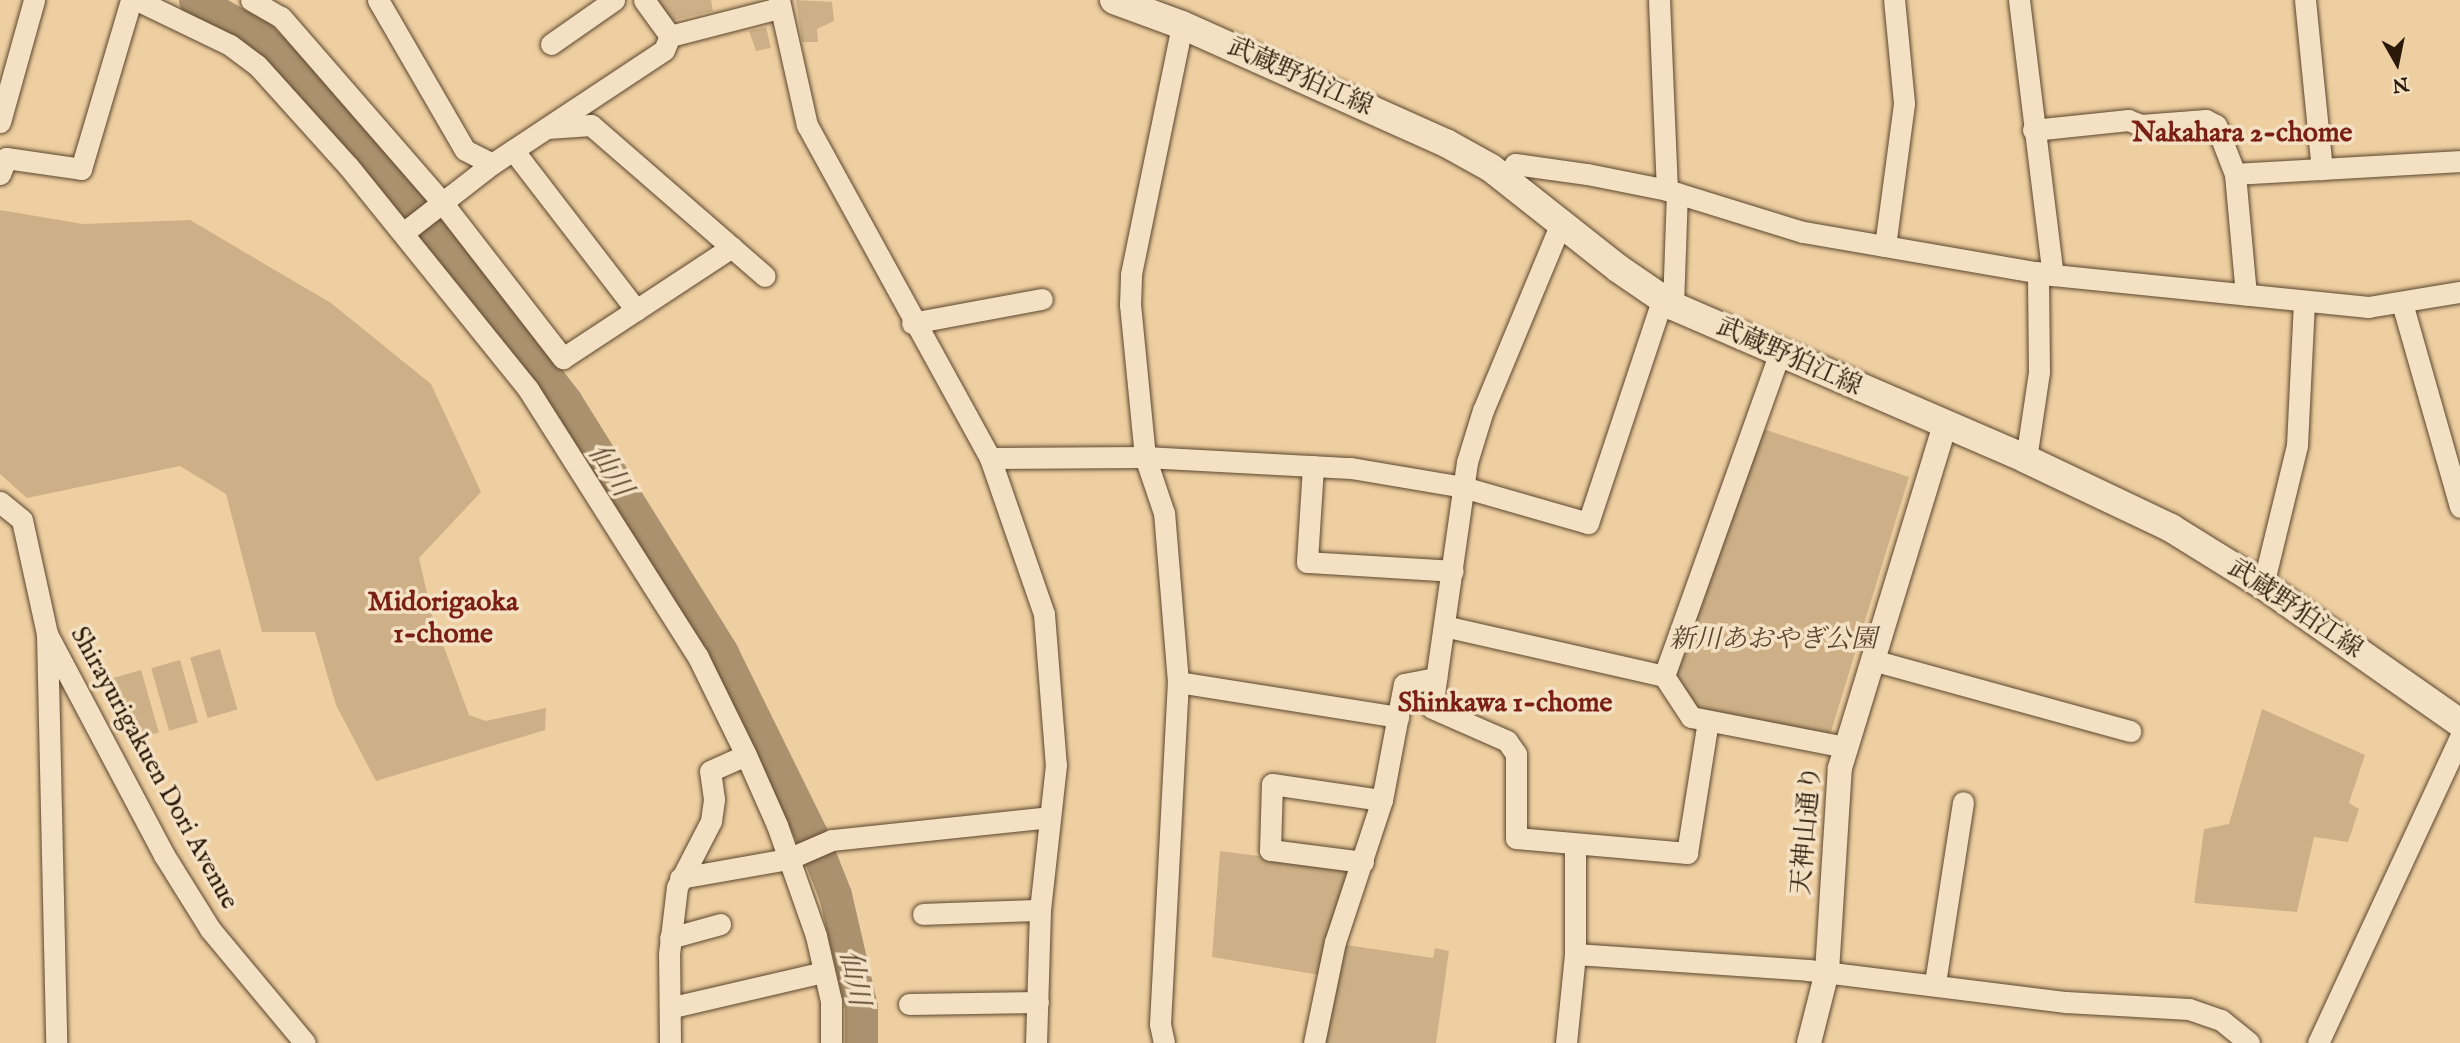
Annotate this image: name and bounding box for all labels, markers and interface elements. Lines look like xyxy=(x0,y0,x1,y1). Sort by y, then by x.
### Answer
north arrow xyxy=(2362,28,2432,98)
street label: 武蔵野狛江線 xyxy=(1222,31,1378,123)
text: N xyxy=(2390,71,2410,97)
district label: Nakahara 2-chome xyxy=(2132,117,2352,151)
street label: 武蔵野狛江線 xyxy=(1711,311,1867,403)
water label: 仙川 xyxy=(580,438,638,504)
street label: 武蔵野狛江線 xyxy=(2222,552,2368,666)
district label: Midorigaoka 1-chome xyxy=(368,586,518,652)
street label: Shirayurigakuen Dori Avenue xyxy=(63,621,245,915)
park label: 新川あおやぎ公園 xyxy=(1669,624,1877,656)
district label: Shinkawa 1-chome xyxy=(1398,687,1612,721)
street label: 天神山通り xyxy=(1786,764,1828,896)
water label: 仙川 xyxy=(831,947,875,1009)

